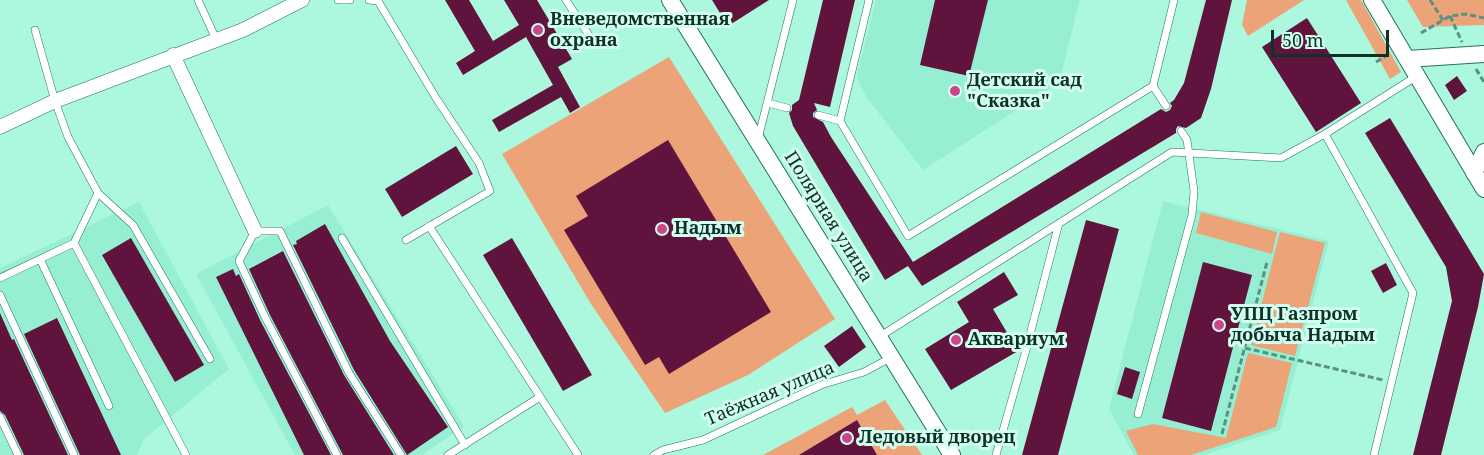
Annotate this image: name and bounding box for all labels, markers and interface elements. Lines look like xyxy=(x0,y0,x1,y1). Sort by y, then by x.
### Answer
place label: Вневедомственная охрана xyxy=(550,9,730,52)
scale bar xyxy=(1274,18,1392,56)
marker: Вневедомственная охрана xyxy=(531,23,545,37)
text: 50 m xyxy=(1282,28,1324,52)
place label: Детский сад "Сказка" xyxy=(967,70,1082,112)
marker: Детский сад "Сказка" xyxy=(948,84,962,98)
street label: Полярная улица xyxy=(779,148,877,286)
place label: Надым xyxy=(674,218,742,240)
marker: Надым xyxy=(655,222,669,236)
place label: УПЦ Газпром добыча Надым xyxy=(1231,304,1375,346)
marker: УПЦ Газпром добыча Надым xyxy=(1212,318,1226,332)
place label: Аквариум xyxy=(968,329,1064,351)
marker: Аквариум xyxy=(949,333,963,347)
street label: Таёжная улица xyxy=(702,357,838,431)
place label: Ледовый дворец xyxy=(859,427,1015,449)
marker: Ледовый дворец xyxy=(840,431,854,445)

